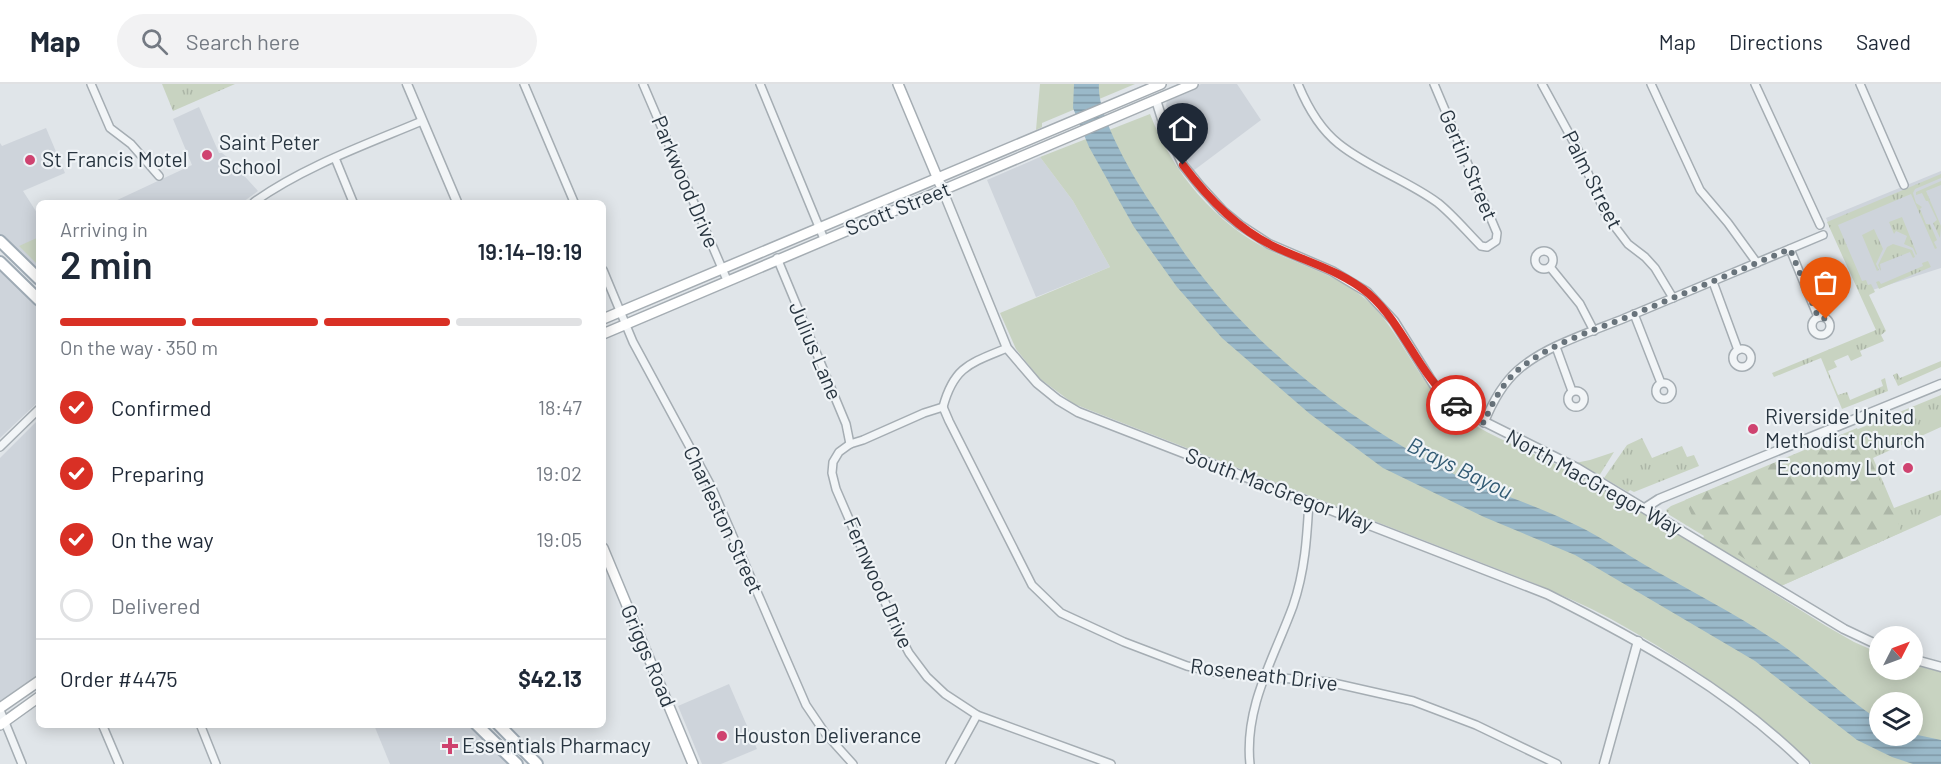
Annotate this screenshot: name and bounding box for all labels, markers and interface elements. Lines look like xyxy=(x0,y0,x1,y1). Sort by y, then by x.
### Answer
search box xyxy=(117,14,537,68)
text: Map xyxy=(30,24,81,58)
icon: search xyxy=(138,25,171,58)
text: Search here xyxy=(186,28,300,54)
text: Map xyxy=(1659,29,1696,54)
text: Directions xyxy=(1729,29,1823,54)
text: Saved xyxy=(1856,29,1911,54)
pin xyxy=(1157,103,1208,165)
street label: Gertin Street xyxy=(1435,105,1504,224)
street label: Parkwood Drive xyxy=(647,111,726,251)
icon: home xyxy=(1166,112,1199,145)
street label: Palm Street xyxy=(1558,126,1629,233)
place label: Saint Peter School xyxy=(219,129,320,178)
place label: St Francis Motel xyxy=(42,146,188,171)
marker: Saint Peter School xyxy=(200,148,214,162)
marker: St Francis Motel xyxy=(23,153,37,167)
street label: Scott Street xyxy=(841,175,954,240)
text: Arriving in xyxy=(60,217,148,241)
text: 19:14–19:19 xyxy=(477,238,582,264)
text: 2 min xyxy=(60,240,153,287)
pin xyxy=(1800,257,1851,319)
icon: bag xyxy=(1809,266,1842,299)
street label: Julius Lane xyxy=(785,298,848,403)
text: On the way · 350 m xyxy=(60,335,218,359)
courier xyxy=(1426,375,1486,435)
icon: car xyxy=(1440,389,1473,422)
icon: check xyxy=(60,391,93,424)
text: Confirmed xyxy=(111,394,211,420)
text: 18:47 xyxy=(538,395,582,419)
place label: Riverside United Methodist Church xyxy=(1765,403,1925,452)
marker: Riverside United Methodist Church xyxy=(1746,422,1760,436)
street label: North MacGregor Way xyxy=(1502,423,1687,541)
water label: Brays Bayou xyxy=(1404,431,1517,504)
street label: South MacGregor Way xyxy=(1182,441,1377,536)
street label: Charleston Street xyxy=(679,442,769,597)
place label: Economy Lot xyxy=(1776,454,1896,479)
icon: check xyxy=(60,457,93,490)
text: Preparing xyxy=(111,460,204,486)
text: 19:02 xyxy=(536,461,582,485)
marker: Economy Lot xyxy=(1901,461,1915,475)
street label: Fernwood Drive xyxy=(839,513,920,652)
icon: check xyxy=(60,523,93,556)
text: On the way xyxy=(111,526,214,552)
text: 19:05 xyxy=(536,527,582,551)
text: Delivered xyxy=(111,592,200,618)
street label: Griggs Road xyxy=(617,600,682,710)
north arrow xyxy=(1869,626,1923,680)
map controls xyxy=(1869,626,1923,746)
street label: Roseneath Drive xyxy=(1189,652,1339,695)
text: Order #4475 xyxy=(60,665,178,691)
text: $42.13 xyxy=(518,665,582,691)
button: layers xyxy=(1869,692,1923,746)
place label: Houston Deliverance xyxy=(734,722,922,747)
marker: Houston Deliverance xyxy=(715,729,729,743)
place label: Essentials Pharmacy xyxy=(462,732,651,757)
marker: Essentials Pharmacy xyxy=(443,739,457,753)

